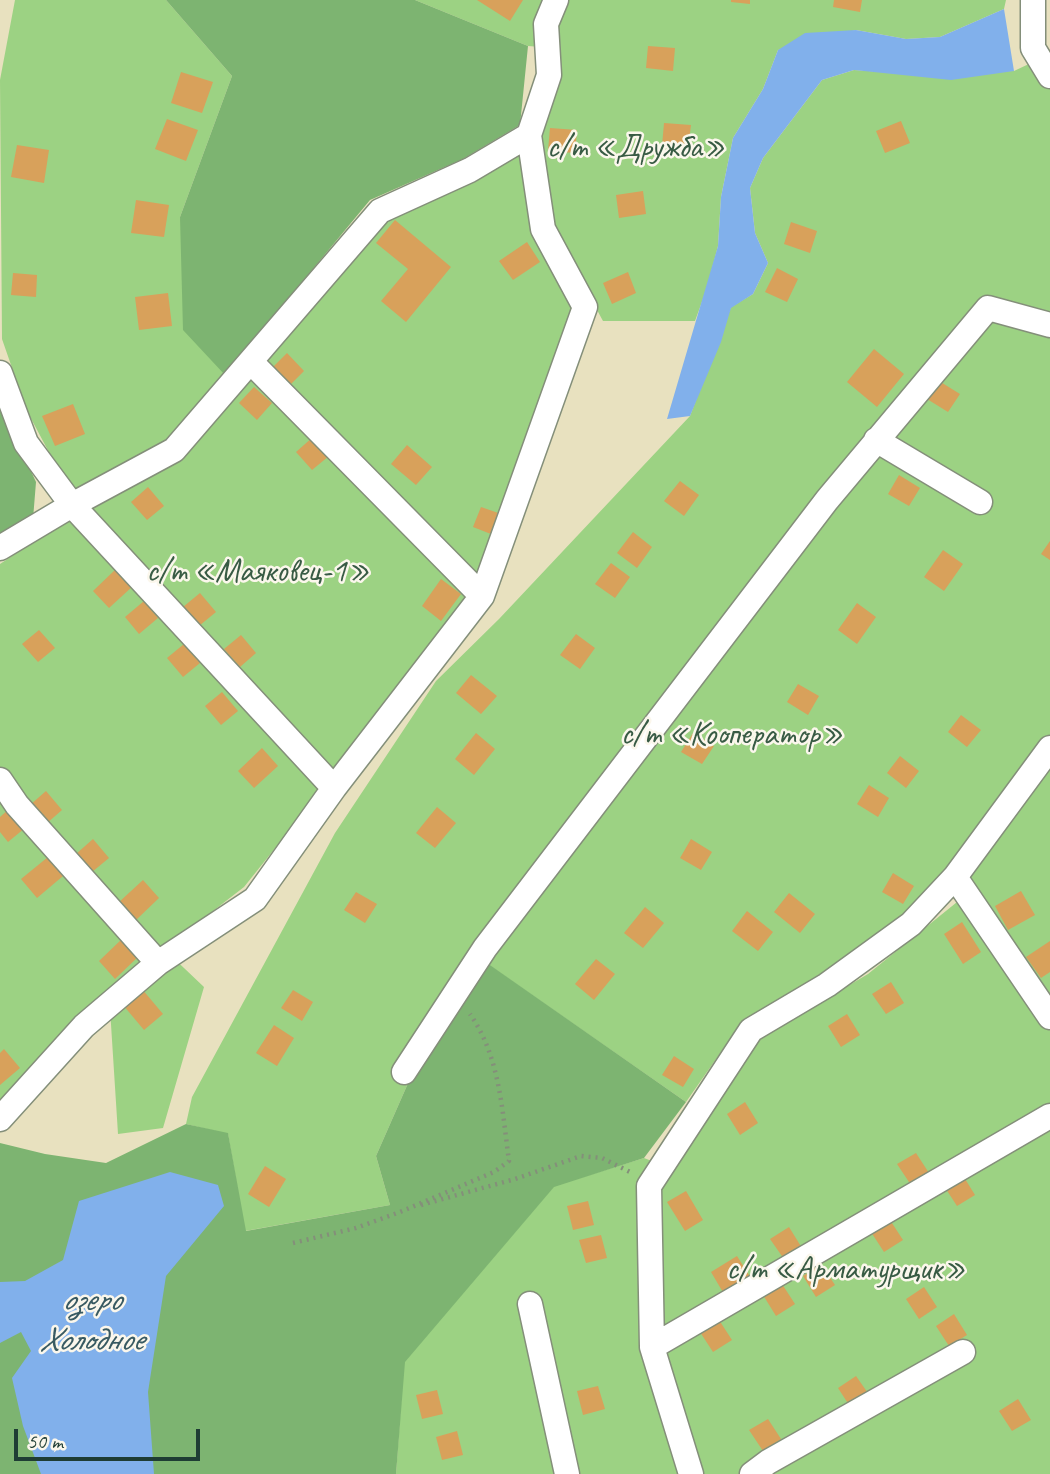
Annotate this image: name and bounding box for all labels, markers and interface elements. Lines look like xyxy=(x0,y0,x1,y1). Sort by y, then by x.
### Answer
park label: с/т «Дружба» xyxy=(547,128,725,168)
park label: с/т «Маяковец-1» xyxy=(146,552,370,592)
park label: с/т «Кооператор» xyxy=(621,715,843,755)
park label: с/т «Арматурщик» xyxy=(726,1250,966,1290)
water label: озеро Холодное xyxy=(39,1280,143,1362)
scale bar xyxy=(18,1414,203,1458)
text: 50 m xyxy=(27,1428,63,1454)

